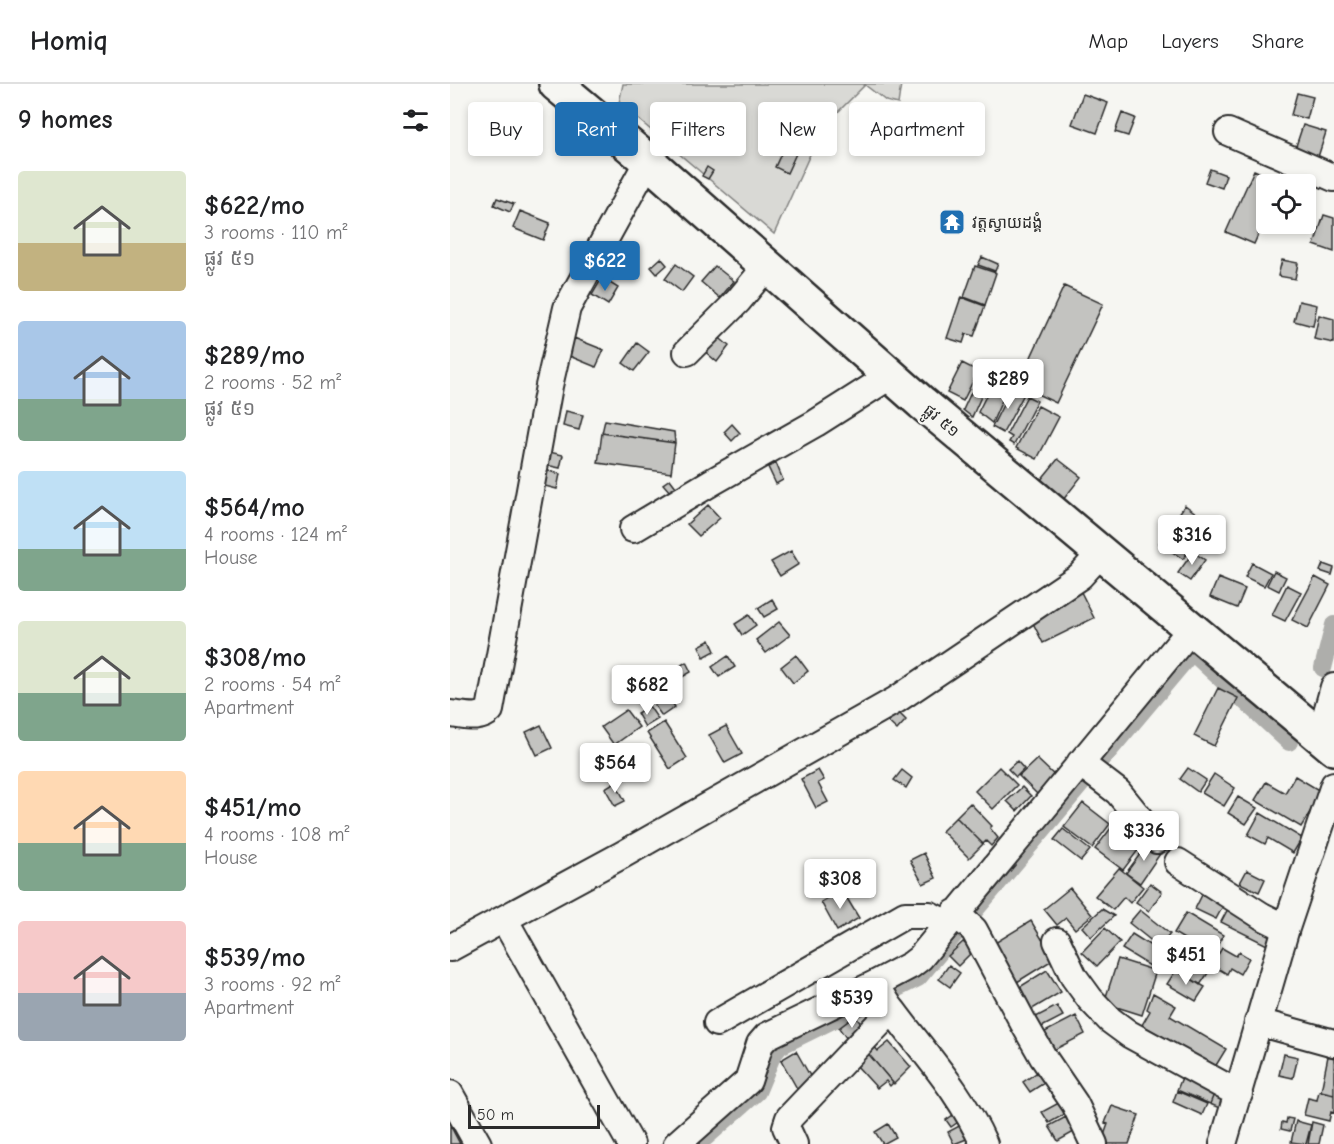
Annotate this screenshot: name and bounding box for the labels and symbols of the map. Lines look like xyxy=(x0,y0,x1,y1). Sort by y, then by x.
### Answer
temple icon: វត្តស្វាយដង្គំ xyxy=(937,207,967,237)
place label: វត្តស្វាយដង្គំ xyxy=(972,212,1042,232)
pin: $622 xyxy=(569,241,641,292)
pin: $289 xyxy=(972,359,1044,410)
street label: ផ្លូវ ៥១ xyxy=(917,401,963,444)
pin: $316 xyxy=(1156,515,1228,566)
pin: $682 xyxy=(611,665,683,716)
pin: $564 xyxy=(579,743,651,794)
pin: $336 xyxy=(1108,811,1180,862)
pin: $308 xyxy=(804,859,876,910)
pin: $451 xyxy=(1150,935,1222,986)
pin: $539 xyxy=(816,978,888,1029)
scale bar xyxy=(468,1102,600,1130)

